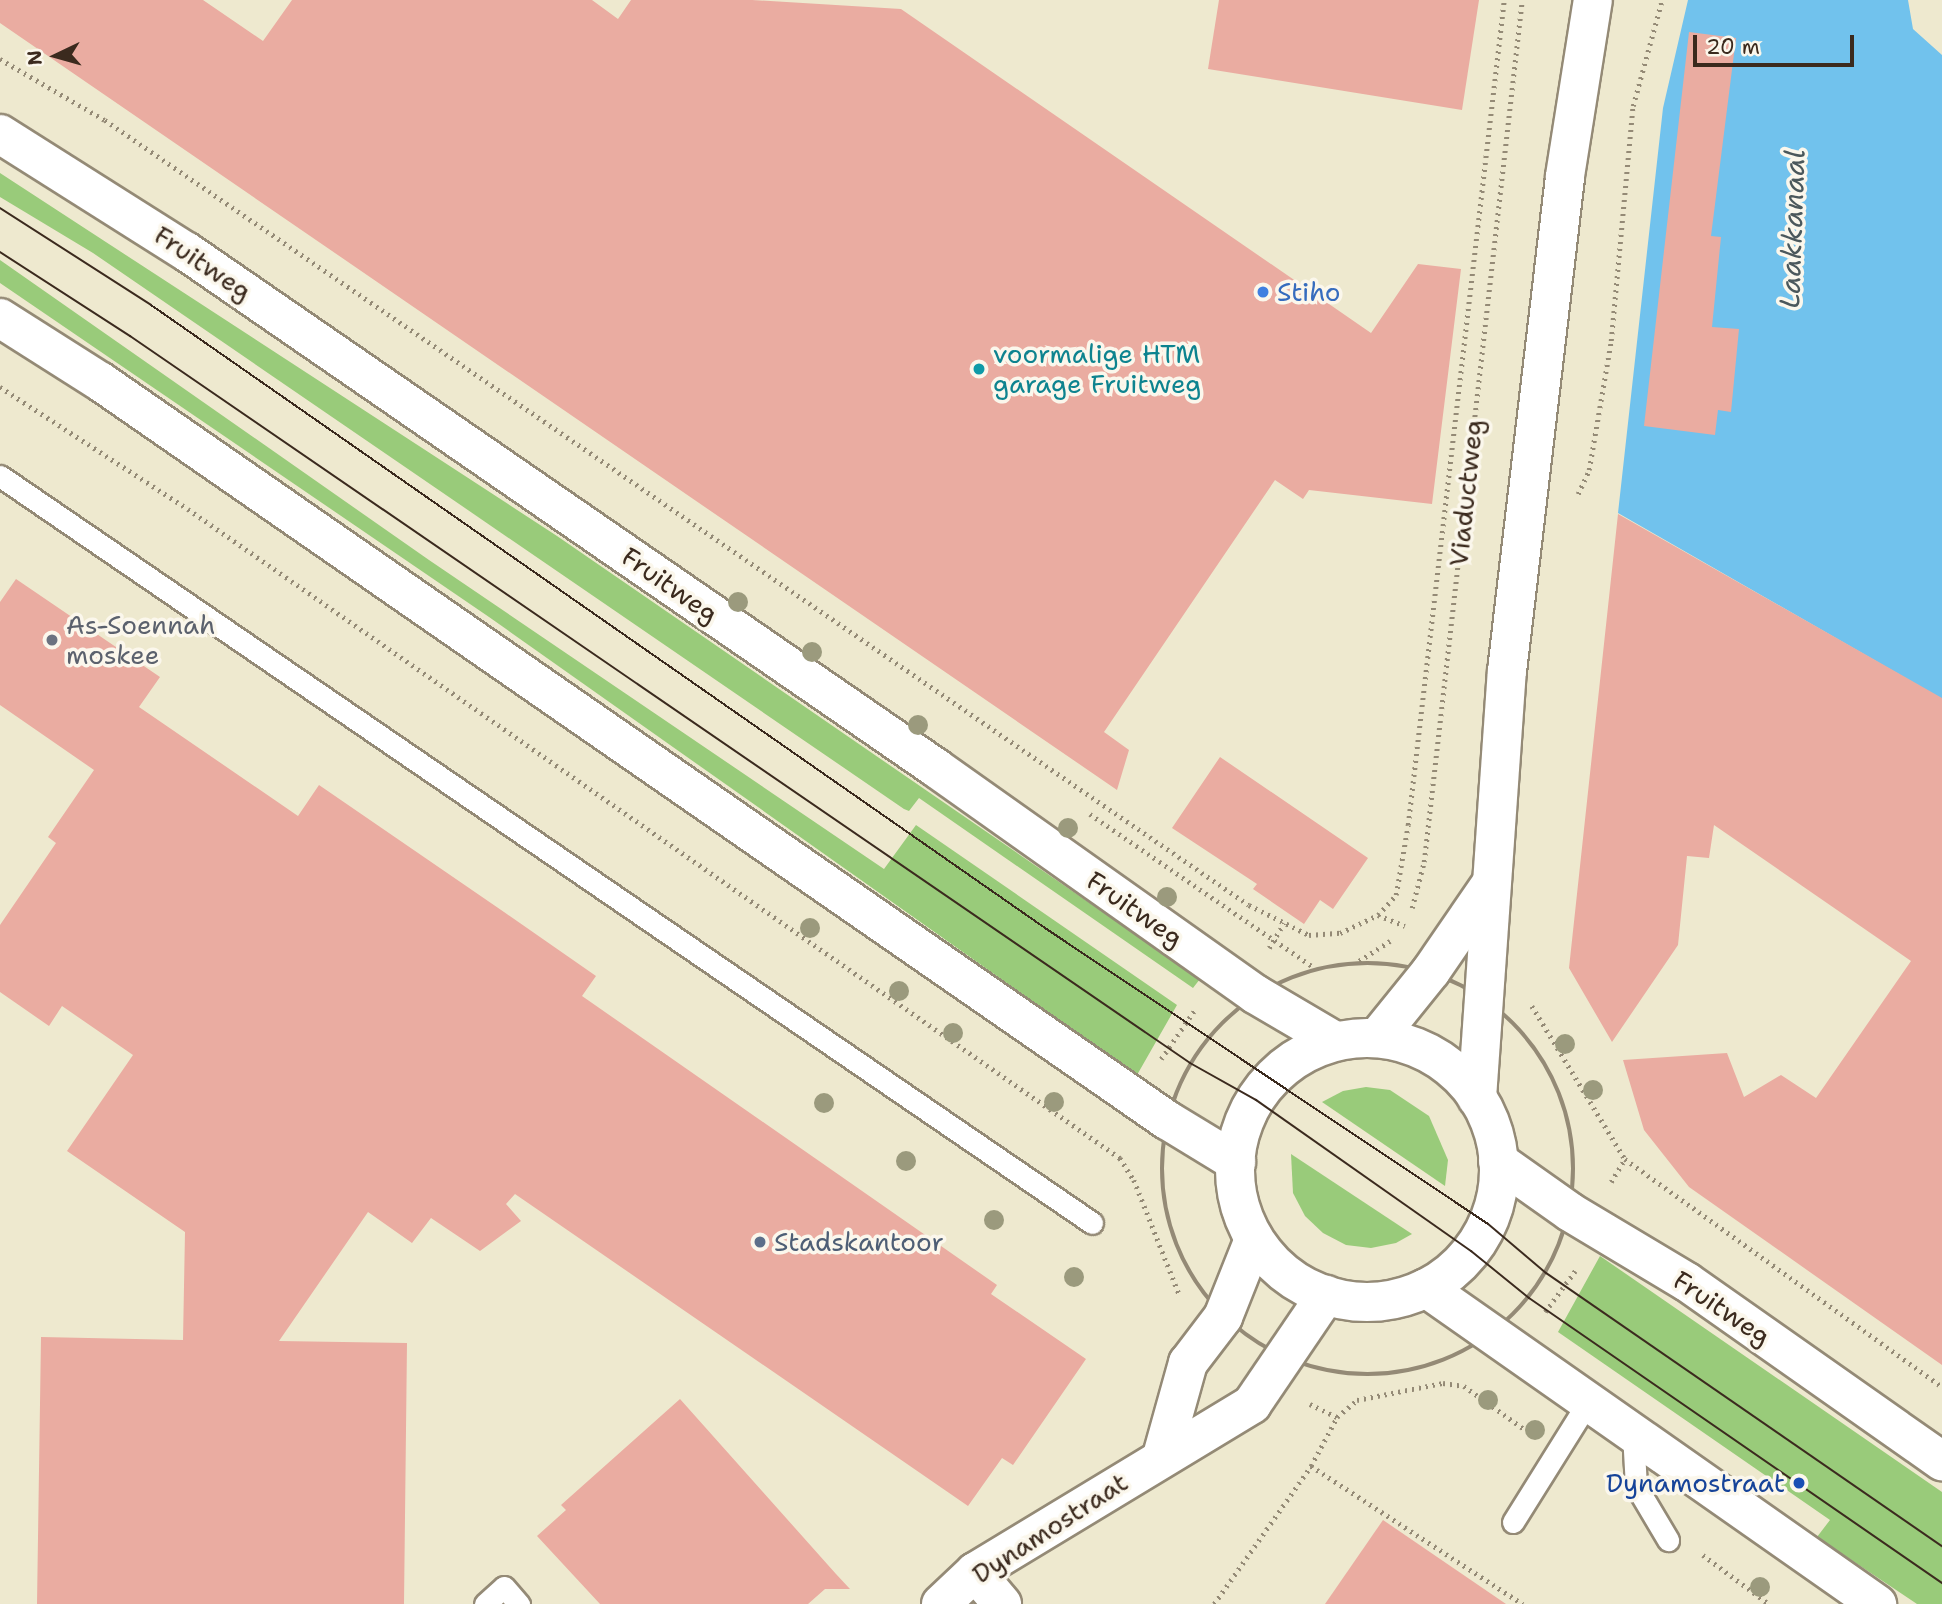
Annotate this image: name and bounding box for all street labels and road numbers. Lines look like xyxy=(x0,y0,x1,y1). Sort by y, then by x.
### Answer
street label: Fruitweg xyxy=(148,219,258,307)
street label: Viaductweg xyxy=(1443,418,1489,568)
street label: Fruitweg xyxy=(616,540,724,630)
street label: Fruitweg xyxy=(1081,864,1189,954)
street label: Fruitweg xyxy=(1667,1264,1777,1352)
street label: Dynamostraat xyxy=(966,1466,1134,1590)

